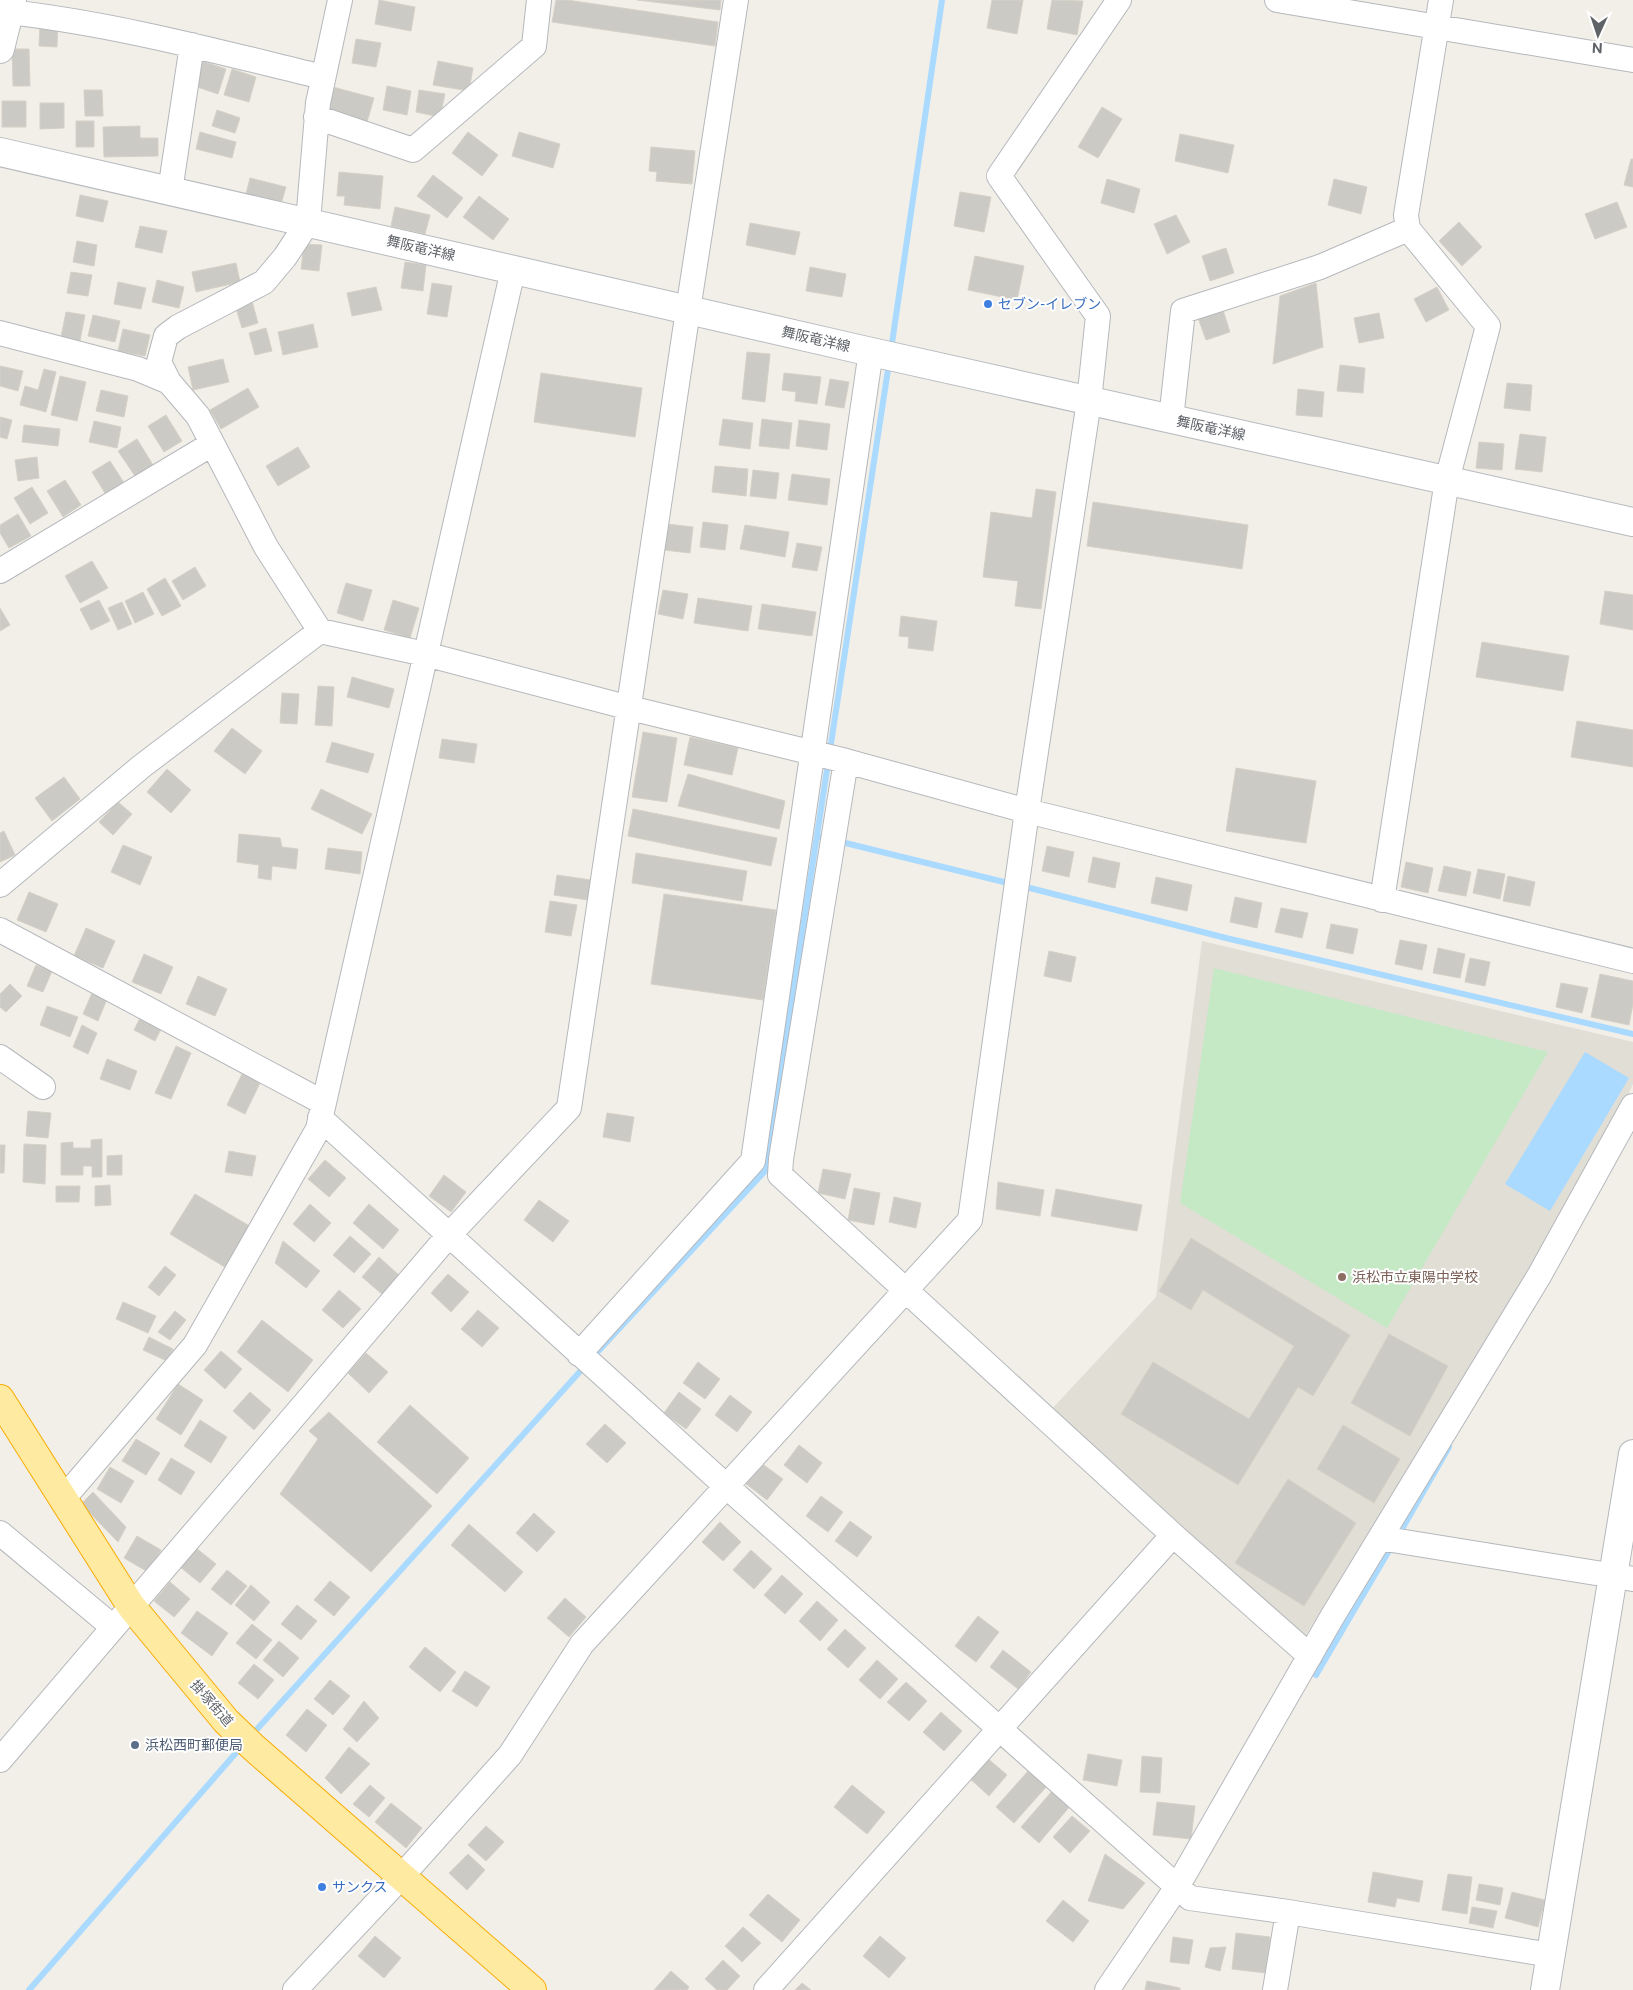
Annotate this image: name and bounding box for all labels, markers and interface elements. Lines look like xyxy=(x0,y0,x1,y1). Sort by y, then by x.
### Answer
north arrow xyxy=(1573,10,1623,60)
text: N xyxy=(1591,40,1603,56)
street label: 舞阪竜洋線 xyxy=(385,232,457,264)
place label: セブン-イレブン xyxy=(998,296,1101,312)
marker: セブン-イレブン xyxy=(982,298,994,310)
street label: 舞阪竜洋線 xyxy=(780,323,852,355)
street label: 舞阪竜洋線 xyxy=(1175,413,1247,443)
place label: 浜松市立東陽中学校 xyxy=(1352,1269,1478,1285)
marker: 浜松市立東陽中学校 xyxy=(1336,1271,1348,1283)
street label: 掛塚街道 xyxy=(188,1677,236,1729)
place label: 浜松西町郵便局 xyxy=(145,1737,243,1753)
marker: 浜松西町郵便局 xyxy=(129,1739,141,1751)
place label: サンクス xyxy=(332,1879,388,1895)
marker: サンクス xyxy=(316,1881,328,1893)

